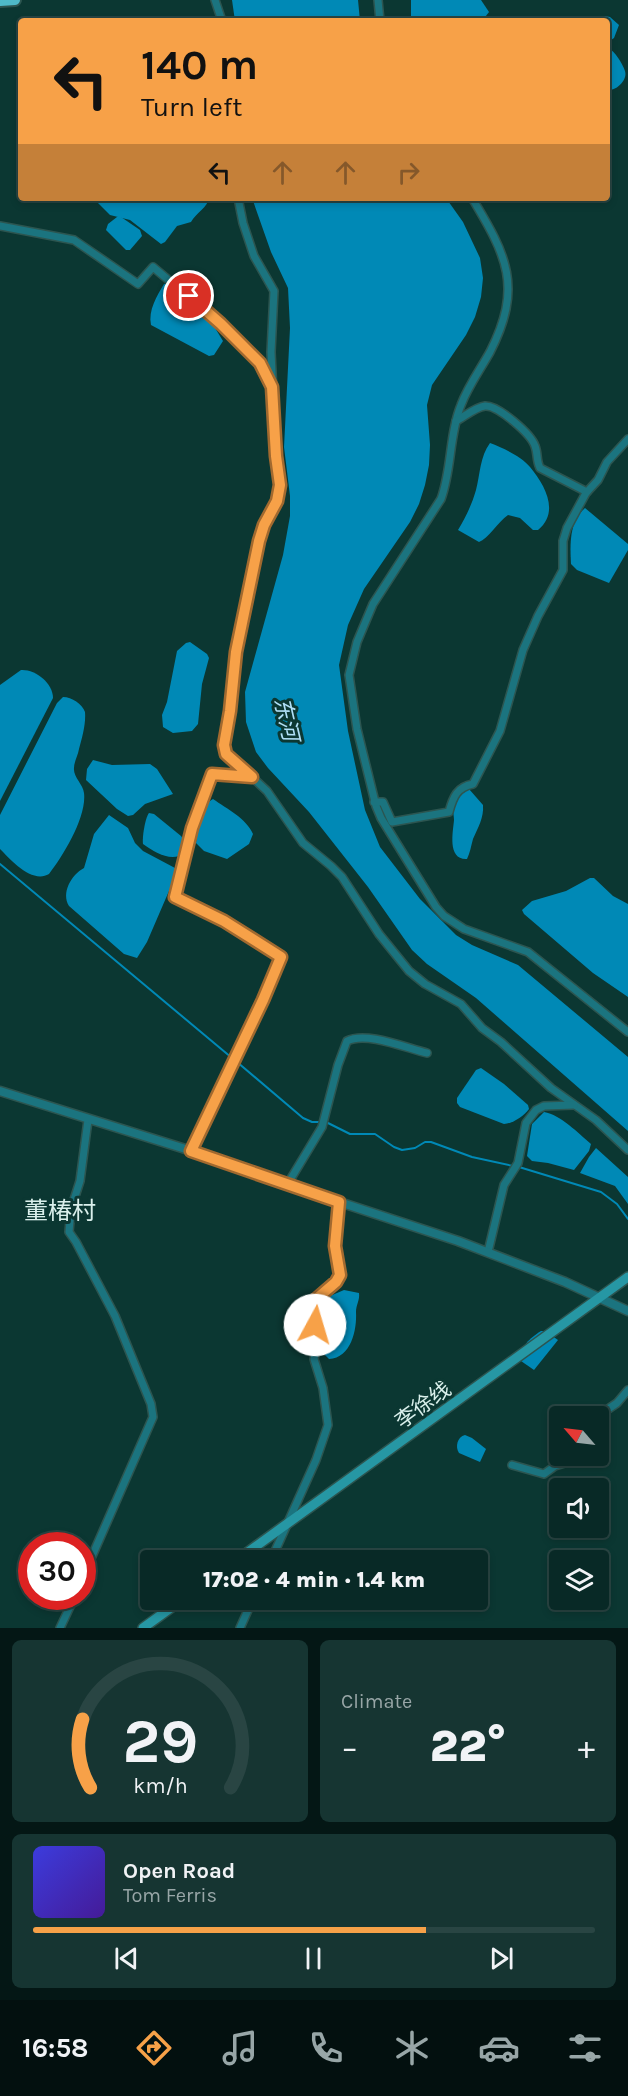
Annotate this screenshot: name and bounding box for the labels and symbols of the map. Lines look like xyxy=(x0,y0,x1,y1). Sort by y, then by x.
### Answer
pin xyxy=(163,270,214,321)
water label: 东河 xyxy=(268,695,305,747)
district label: 董椿村 xyxy=(24,1197,96,1225)
position arrow xyxy=(283,1293,347,1357)
street label: 李徐线 xyxy=(390,1377,456,1433)
north arrow xyxy=(549,1406,609,1466)
speed limit sign: 30 xyxy=(18,1532,96,1610)

